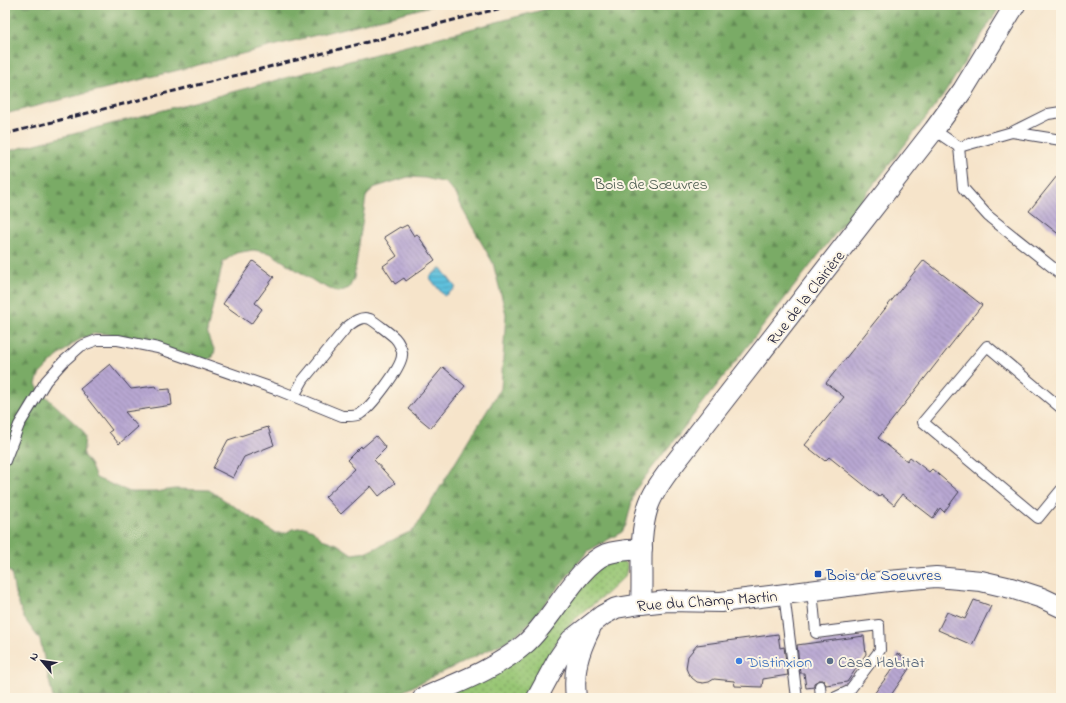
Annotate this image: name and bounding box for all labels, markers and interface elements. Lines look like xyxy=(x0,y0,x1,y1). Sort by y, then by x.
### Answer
park label: Bois de Sœuvres xyxy=(593,173,708,197)
street label: Rue de la Clairière xyxy=(762,245,852,351)
place label: Bois de Soeuvres xyxy=(825,564,942,588)
marker: Bois de Soeuvres xyxy=(813,569,823,579)
street label: Rue du Champ Martin xyxy=(636,585,778,619)
north arrow xyxy=(22,641,62,681)
text: N xyxy=(25,650,43,664)
place label: Distinxion xyxy=(746,651,812,675)
place label: Casa Habitat xyxy=(838,651,925,675)
marker: Distinxion xyxy=(734,656,744,666)
marker: Casa Habitat xyxy=(825,656,835,666)

